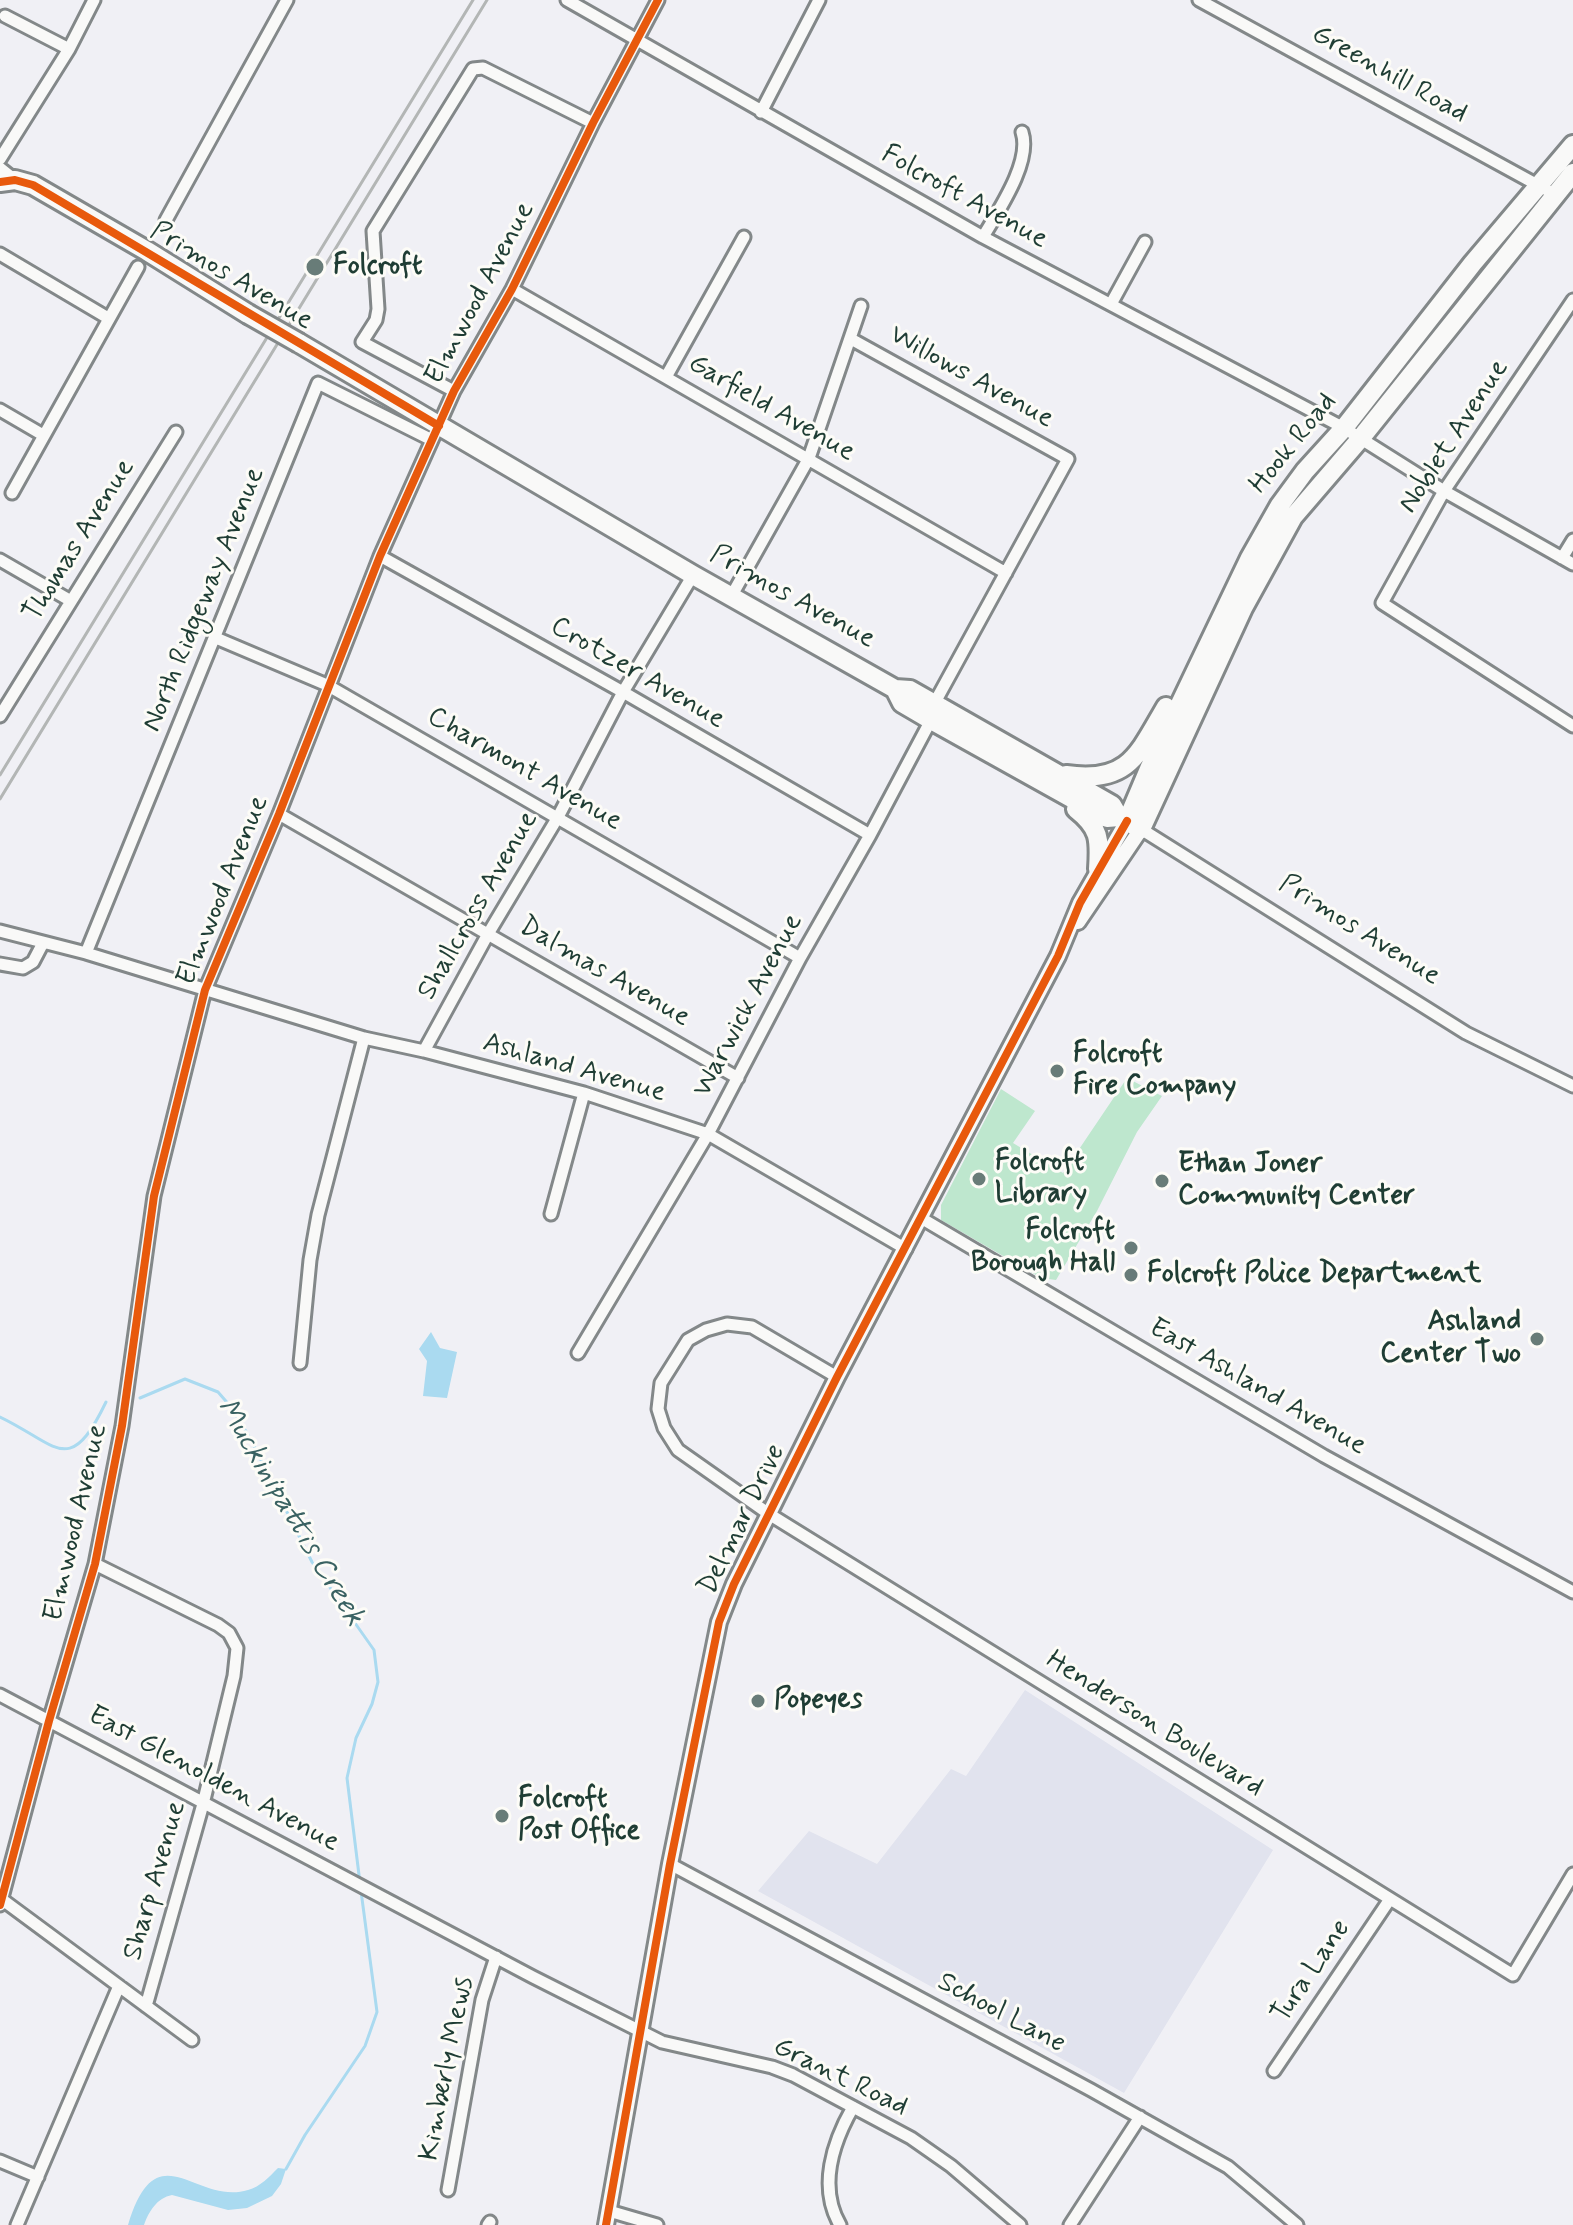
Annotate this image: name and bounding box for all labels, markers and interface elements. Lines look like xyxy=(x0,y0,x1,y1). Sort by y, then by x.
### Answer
street label: Greenhill Road xyxy=(1305,18,1473,132)
street label: Folcroft Avenue xyxy=(875,139,1053,257)
street label: Elmwood Avenue xyxy=(419,197,543,391)
street label: Primos Avenue xyxy=(143,215,319,339)
place label: Folcroft xyxy=(333,250,423,284)
marker: Folcroft xyxy=(304,256,326,278)
street label: Willows Avenue xyxy=(883,319,1059,437)
street label: Garfield Avenue xyxy=(682,348,860,470)
street label: Noblet Avenue xyxy=(1393,354,1517,520)
street label: Hook Road xyxy=(1243,387,1345,501)
street label: Thomas Avenue xyxy=(17,454,143,628)
street label: North Ridgeway Avenue xyxy=(137,463,273,737)
street label: Primos Avenue xyxy=(703,539,881,657)
street label: Crotzer Avenue xyxy=(544,610,730,738)
street label: Charmont Avenue xyxy=(420,701,628,839)
street label: Elmwood Avenue xyxy=(171,791,277,991)
street label: Shallcross Avenue xyxy=(411,806,547,1006)
street label: Primos Avenue xyxy=(1272,868,1446,994)
street label: Warwick Avenue xyxy=(687,909,811,1103)
street label: Dalmas Avenue xyxy=(512,910,696,1036)
street label: Ashland Avenue xyxy=(479,1027,669,1111)
place label: Folcroft Fire Company xyxy=(1073,1038,1236,1104)
marker: Folcroft Fire Company xyxy=(1048,1062,1066,1080)
place label: Folcroft Library xyxy=(995,1146,1087,1212)
place label: Ethan Joner Community Center xyxy=(1178,1148,1415,1214)
marker: Folcroft Library xyxy=(970,1170,988,1188)
marker: Ethan Joner Community Center xyxy=(1153,1172,1171,1190)
place label: Folcroft Borough Hall xyxy=(971,1215,1115,1281)
marker: Folcroft Borough Hall xyxy=(1122,1239,1140,1257)
place label: Folcroft Police Department xyxy=(1147,1258,1481,1292)
marker: Folcroft Police Department xyxy=(1122,1266,1140,1284)
place label: Ashland Center Two xyxy=(1380,1306,1521,1372)
street label: East Ashland Avenue xyxy=(1142,1312,1372,1464)
marker: Ashland Center Two xyxy=(1528,1330,1546,1348)
water label: Muckinipattis Creek xyxy=(207,1393,371,1633)
street label: Elmwood Avenue xyxy=(38,1421,116,1625)
street label: Delmar Drive xyxy=(692,1439,794,1601)
street label: Henderson Boulevard xyxy=(1039,1644,1269,1806)
place label: Popeyes xyxy=(774,1684,863,1718)
marker: Popeyes xyxy=(749,1692,767,1710)
street label: East Glenolden Avenue xyxy=(82,1699,344,1861)
place label: Folcroft Post Office xyxy=(518,1783,640,1849)
street label: Sharp Avenue xyxy=(117,1797,195,1965)
marker: Folcroft Post Office xyxy=(493,1807,511,1825)
street label: Tura Lane xyxy=(1265,1914,1359,2030)
street label: School Lane xyxy=(931,1966,1071,2062)
street label: Kimberly Mews xyxy=(414,1974,482,2164)
street label: Grant Road xyxy=(767,2031,913,2125)

